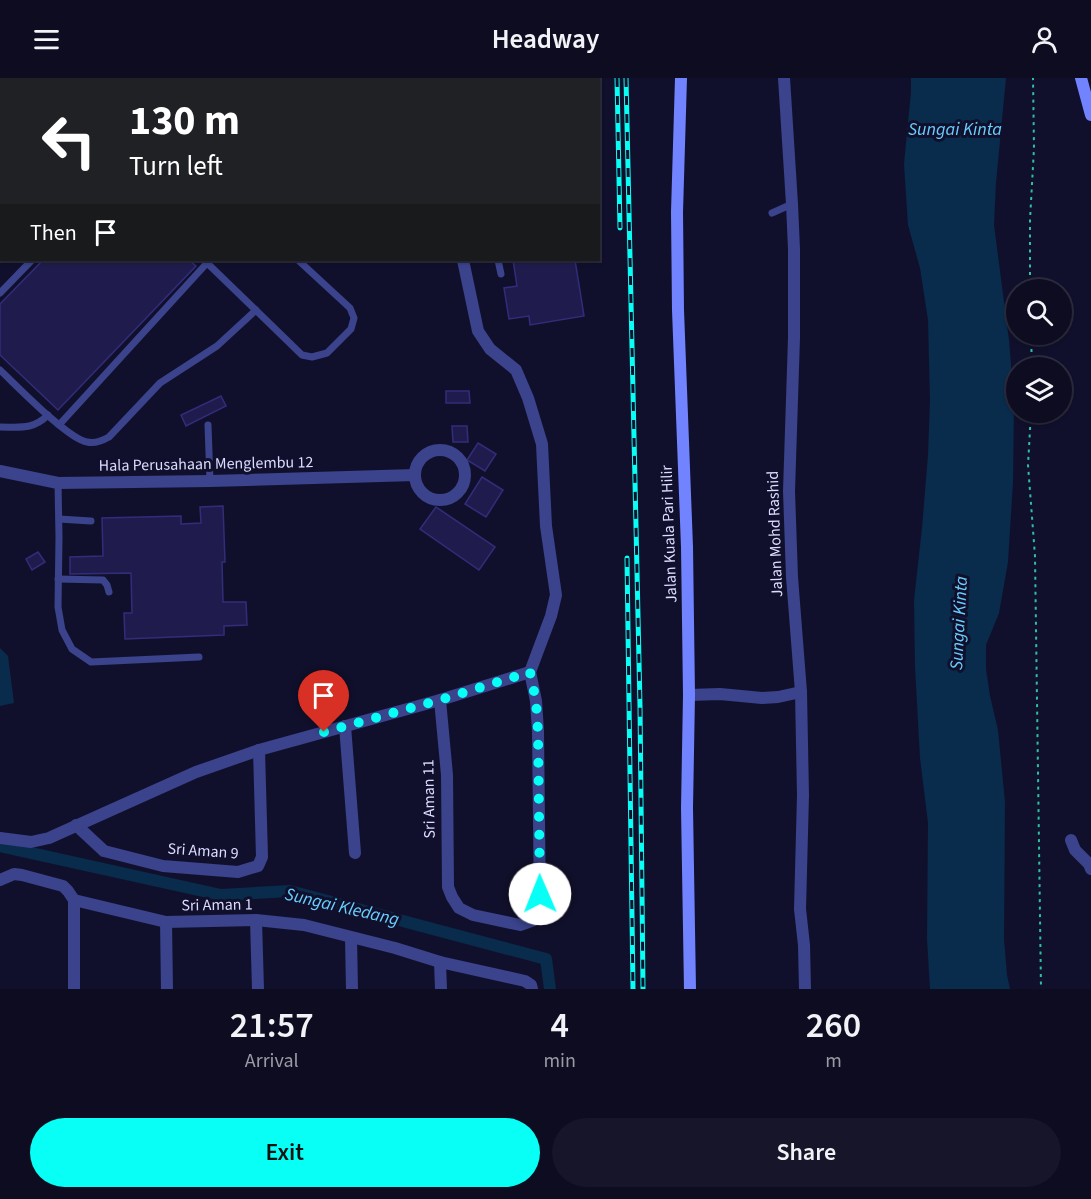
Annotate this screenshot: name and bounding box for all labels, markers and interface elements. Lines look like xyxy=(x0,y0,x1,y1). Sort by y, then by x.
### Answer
text: Headway xyxy=(492,20,599,59)
icon: menu xyxy=(30,23,63,56)
icon: person xyxy=(1028,23,1061,56)
text: 130 m xyxy=(129,91,240,151)
icon: left xyxy=(30,102,108,180)
water label: Sungai Kinta xyxy=(908,117,1002,142)
text: Turn left xyxy=(129,147,223,186)
icon: arrive xyxy=(89,216,122,249)
text: Then xyxy=(30,217,77,249)
map controls xyxy=(1006,279,1072,423)
button: search xyxy=(1006,279,1072,345)
button: layers xyxy=(1006,357,1072,423)
street label: Hala Perusahaan Menglembu 12 xyxy=(99,451,314,477)
street label: Jalan Kuala Pari Hilir xyxy=(656,464,682,603)
street label: Jalan Mohd Rashid xyxy=(762,471,788,597)
water label: Sungai Kinta xyxy=(944,575,974,671)
pin xyxy=(298,670,349,732)
icon: arrive xyxy=(307,679,340,712)
street label: Sri Aman 11 xyxy=(417,759,441,839)
street label: Sri Aman 9 xyxy=(167,838,239,864)
position arrow xyxy=(508,862,572,926)
water label: Sungai Kledang xyxy=(282,882,402,932)
street label: Sri Aman 1 xyxy=(181,893,253,917)
text: 21:57 xyxy=(230,1000,314,1051)
text: 4 xyxy=(550,1000,569,1051)
text: 260 xyxy=(806,1000,861,1051)
text: Arrival xyxy=(245,1047,299,1075)
text: min xyxy=(543,1047,576,1075)
text: m xyxy=(825,1047,842,1075)
button: Exit xyxy=(30,1118,540,1187)
button: Share xyxy=(552,1118,1061,1187)

